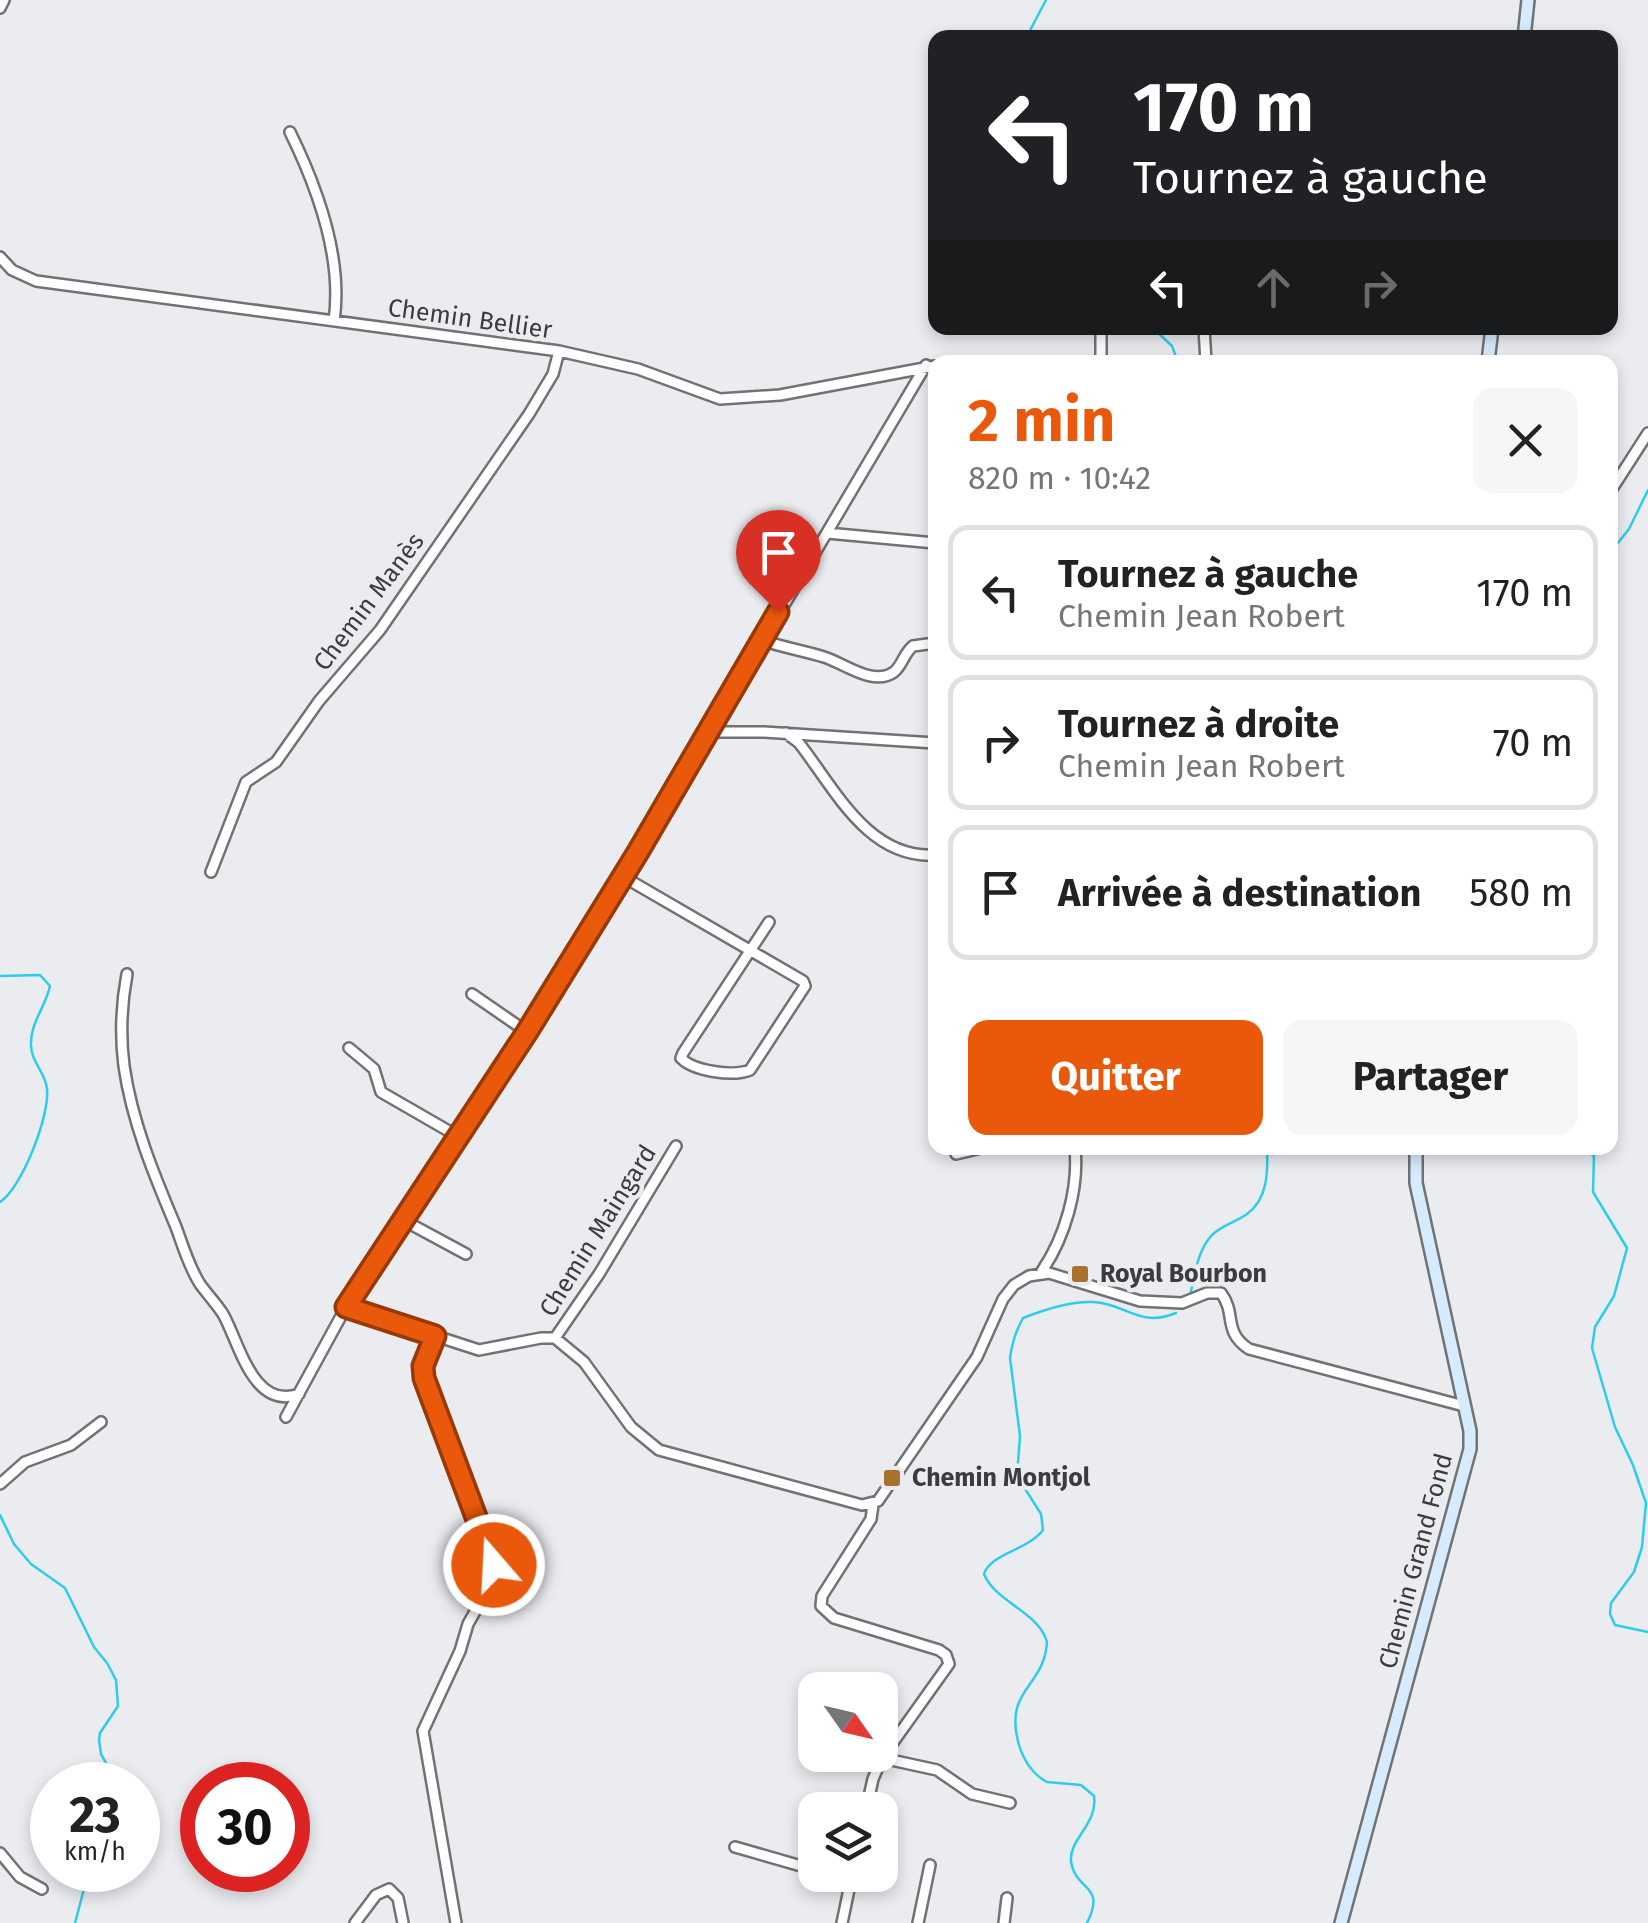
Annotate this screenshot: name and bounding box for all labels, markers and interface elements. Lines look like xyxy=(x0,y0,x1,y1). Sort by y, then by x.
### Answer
text: 170 m xyxy=(1133,66,1314,150)
icon: left xyxy=(968,70,1098,200)
text: Tournez à gauche xyxy=(1133,151,1488,205)
icon: left xyxy=(1141,260,1196,315)
icon: ahead xyxy=(1246,260,1301,315)
icon: right xyxy=(1351,260,1406,315)
street label: Chemin Bellier xyxy=(386,293,554,345)
text: 2 min xyxy=(968,385,1115,457)
button: close xyxy=(1473,388,1578,493)
text: 820 m · 10:42 xyxy=(968,459,1151,497)
pin xyxy=(736,510,821,613)
icon: arrive xyxy=(751,525,806,580)
street label: Chemin Manès xyxy=(307,527,431,677)
text: Tournez à gauche xyxy=(1058,551,1358,597)
icon: left xyxy=(973,565,1028,620)
text: 170 m xyxy=(1476,570,1573,616)
text: Chemin Jean Robert xyxy=(1058,597,1345,635)
text: Tournez à droite xyxy=(1058,701,1339,747)
icon: right xyxy=(973,715,1028,770)
text: 70 m xyxy=(1493,720,1573,766)
text: Chemin Jean Robert xyxy=(1058,747,1345,785)
icon: arrive xyxy=(973,865,1028,920)
text: Arrivée à destination xyxy=(1058,870,1421,916)
text: 580 m xyxy=(1469,870,1573,916)
button: Quitter xyxy=(968,1020,1263,1135)
button: Partager xyxy=(1283,1020,1578,1135)
street label: Chemin Maingard xyxy=(533,1140,663,1322)
place label: Royal Bourbon xyxy=(1100,1259,1267,1289)
marker: Royal Bourbon xyxy=(1069,1263,1091,1285)
street label: Chemin Grand Fond xyxy=(1373,1450,1459,1672)
place label: Chemin Montjol xyxy=(912,1463,1091,1493)
marker: Chemin Montjol xyxy=(881,1467,903,1489)
position arrow xyxy=(442,1513,546,1617)
north arrow xyxy=(798,1672,898,1772)
map controls xyxy=(798,1672,898,1892)
speed limit sign: 30 xyxy=(180,1762,310,1892)
text: 23 xyxy=(69,1785,121,1845)
button: layers xyxy=(798,1792,898,1892)
text: km/h xyxy=(64,1837,126,1867)

